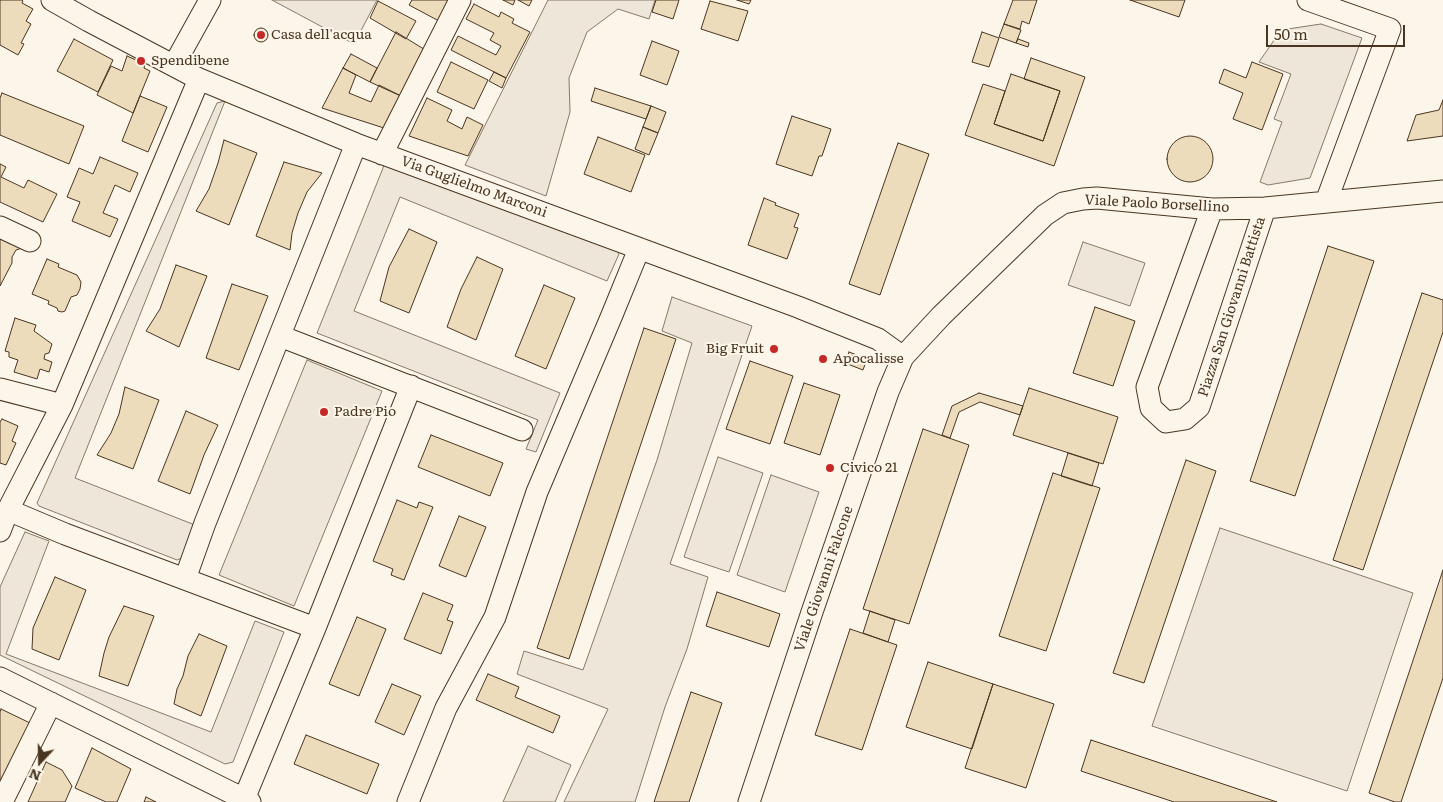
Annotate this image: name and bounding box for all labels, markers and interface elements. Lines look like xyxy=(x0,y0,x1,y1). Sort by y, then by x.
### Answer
scale bar xyxy=(1268,15,1407,47)
text: 50 m xyxy=(1274,22,1308,45)
place label: Casa dell'acqua xyxy=(271,27,372,43)
marker: Casa dell'acqua xyxy=(255,29,267,41)
place label: Spendibene xyxy=(151,53,229,69)
marker: Spendibene xyxy=(135,55,147,67)
street label: Via Guglielmo Marconi xyxy=(399,153,549,221)
street label: Viale Paolo Borsellino xyxy=(1084,192,1230,216)
street label: Piazza San Giovanni Battista xyxy=(1195,215,1269,399)
place label: Big Fruit xyxy=(706,341,764,357)
marker: Big Fruit xyxy=(768,343,780,355)
place label: Apocalisse xyxy=(833,351,904,367)
marker: Apocalisse xyxy=(817,353,829,365)
place label: Padre Pio xyxy=(334,404,396,420)
marker: Padre Pio xyxy=(318,406,330,418)
place label: Civico 21 xyxy=(840,460,898,476)
marker: Civico 21 xyxy=(824,462,836,474)
street label: Viale Giovanni Falcone xyxy=(791,504,857,654)
north arrow xyxy=(15,737,65,787)
text: N xyxy=(26,765,44,787)

